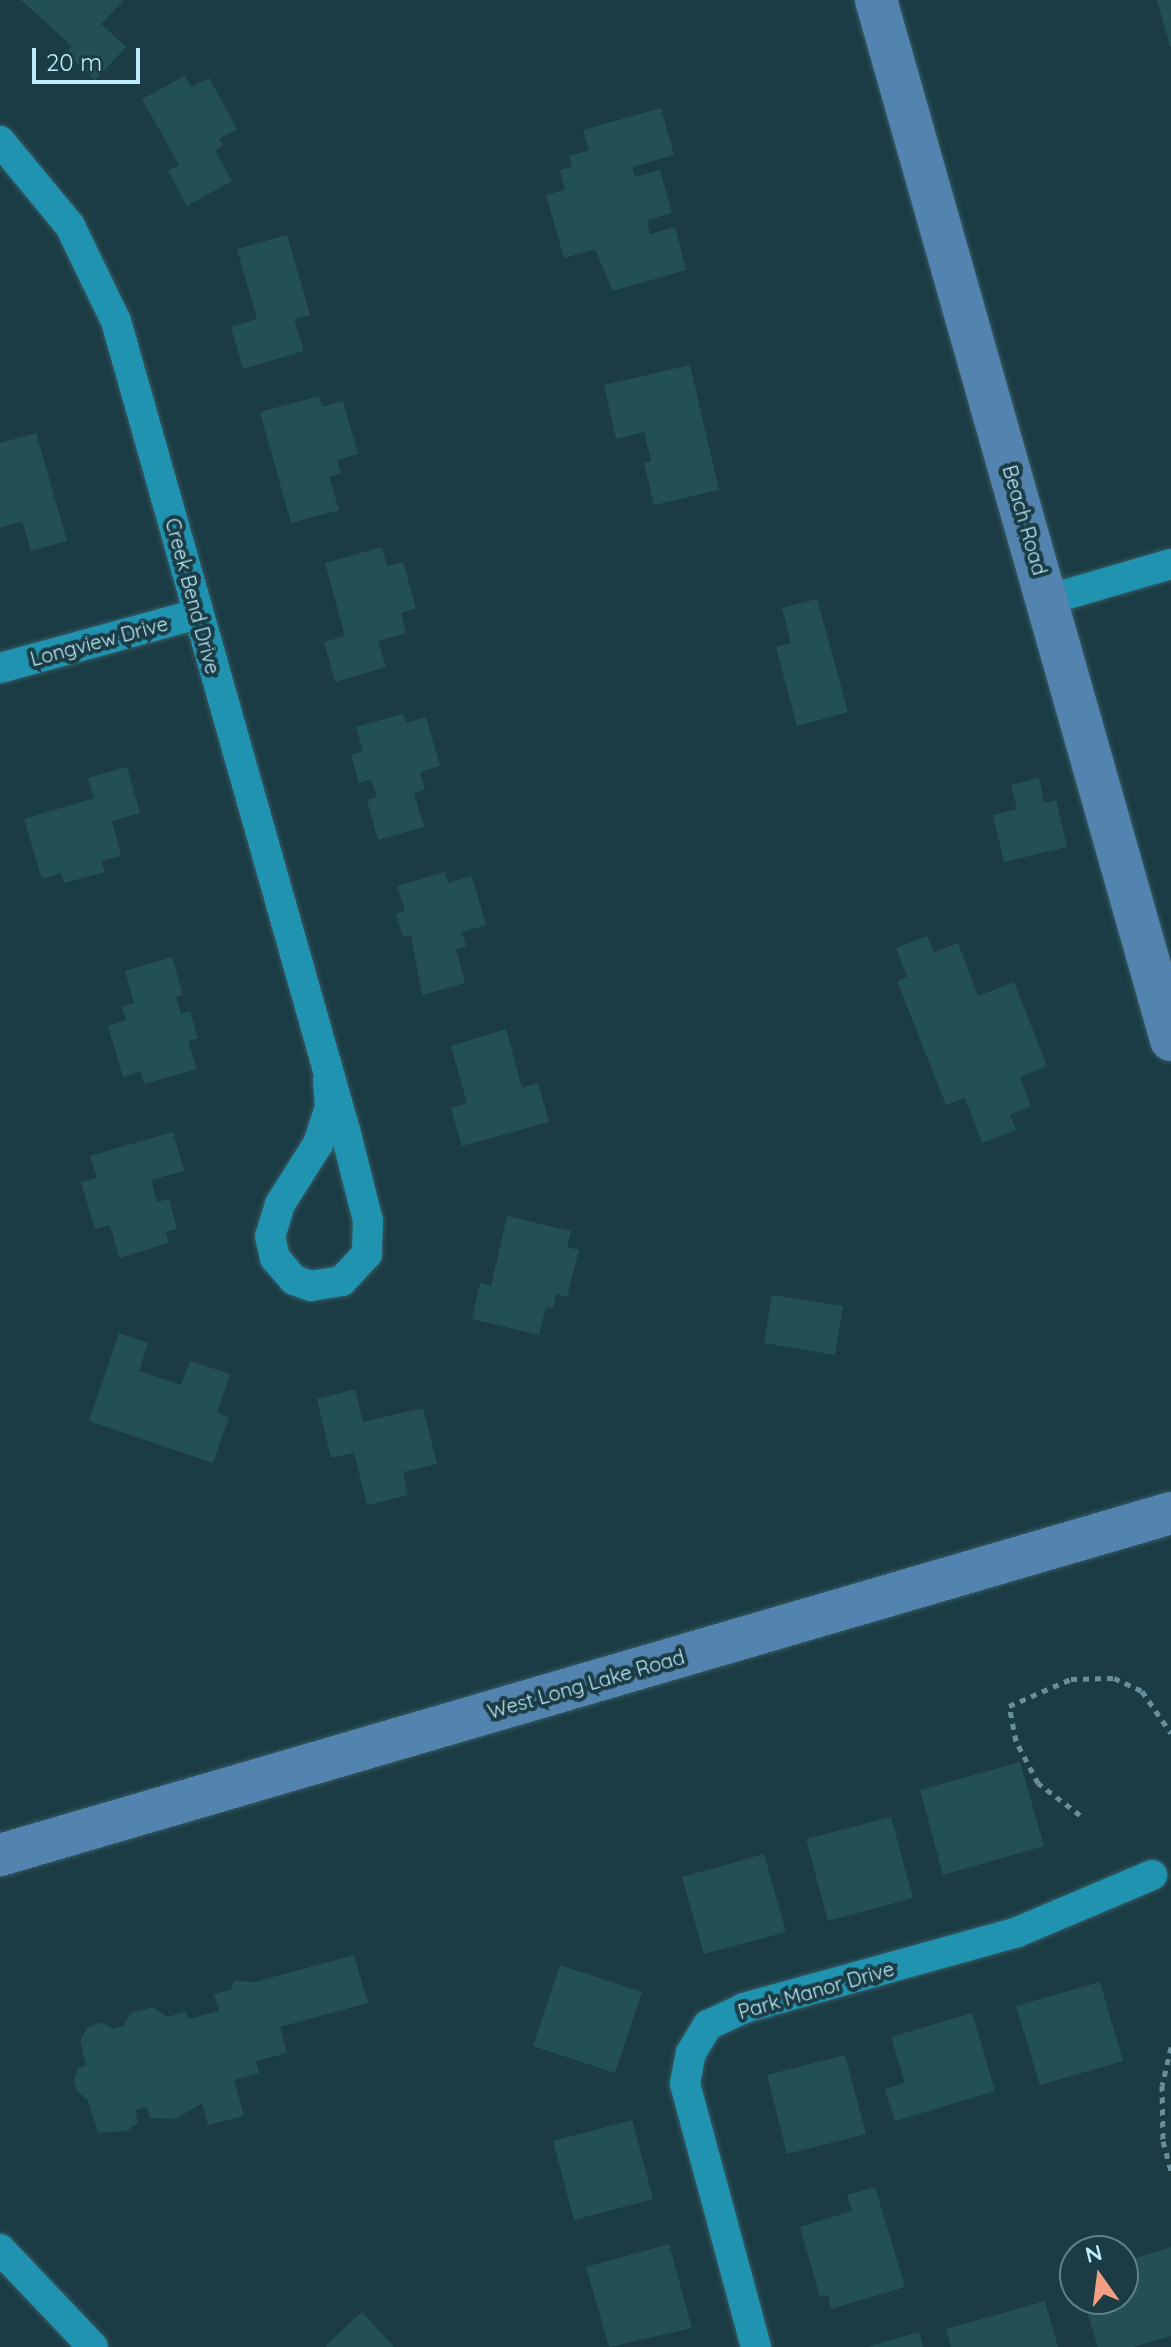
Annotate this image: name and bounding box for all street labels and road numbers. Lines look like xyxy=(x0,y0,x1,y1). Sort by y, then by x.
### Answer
street label: Beach Road xyxy=(998,462,1052,578)
street label: Creek Bend Drive xyxy=(161,515,225,677)
street label: Longview Drive xyxy=(28,611,170,671)
street label: West Long Lake Road xyxy=(485,1644,687,1724)
street label: Park Manor Drive xyxy=(735,1956,897,2024)

